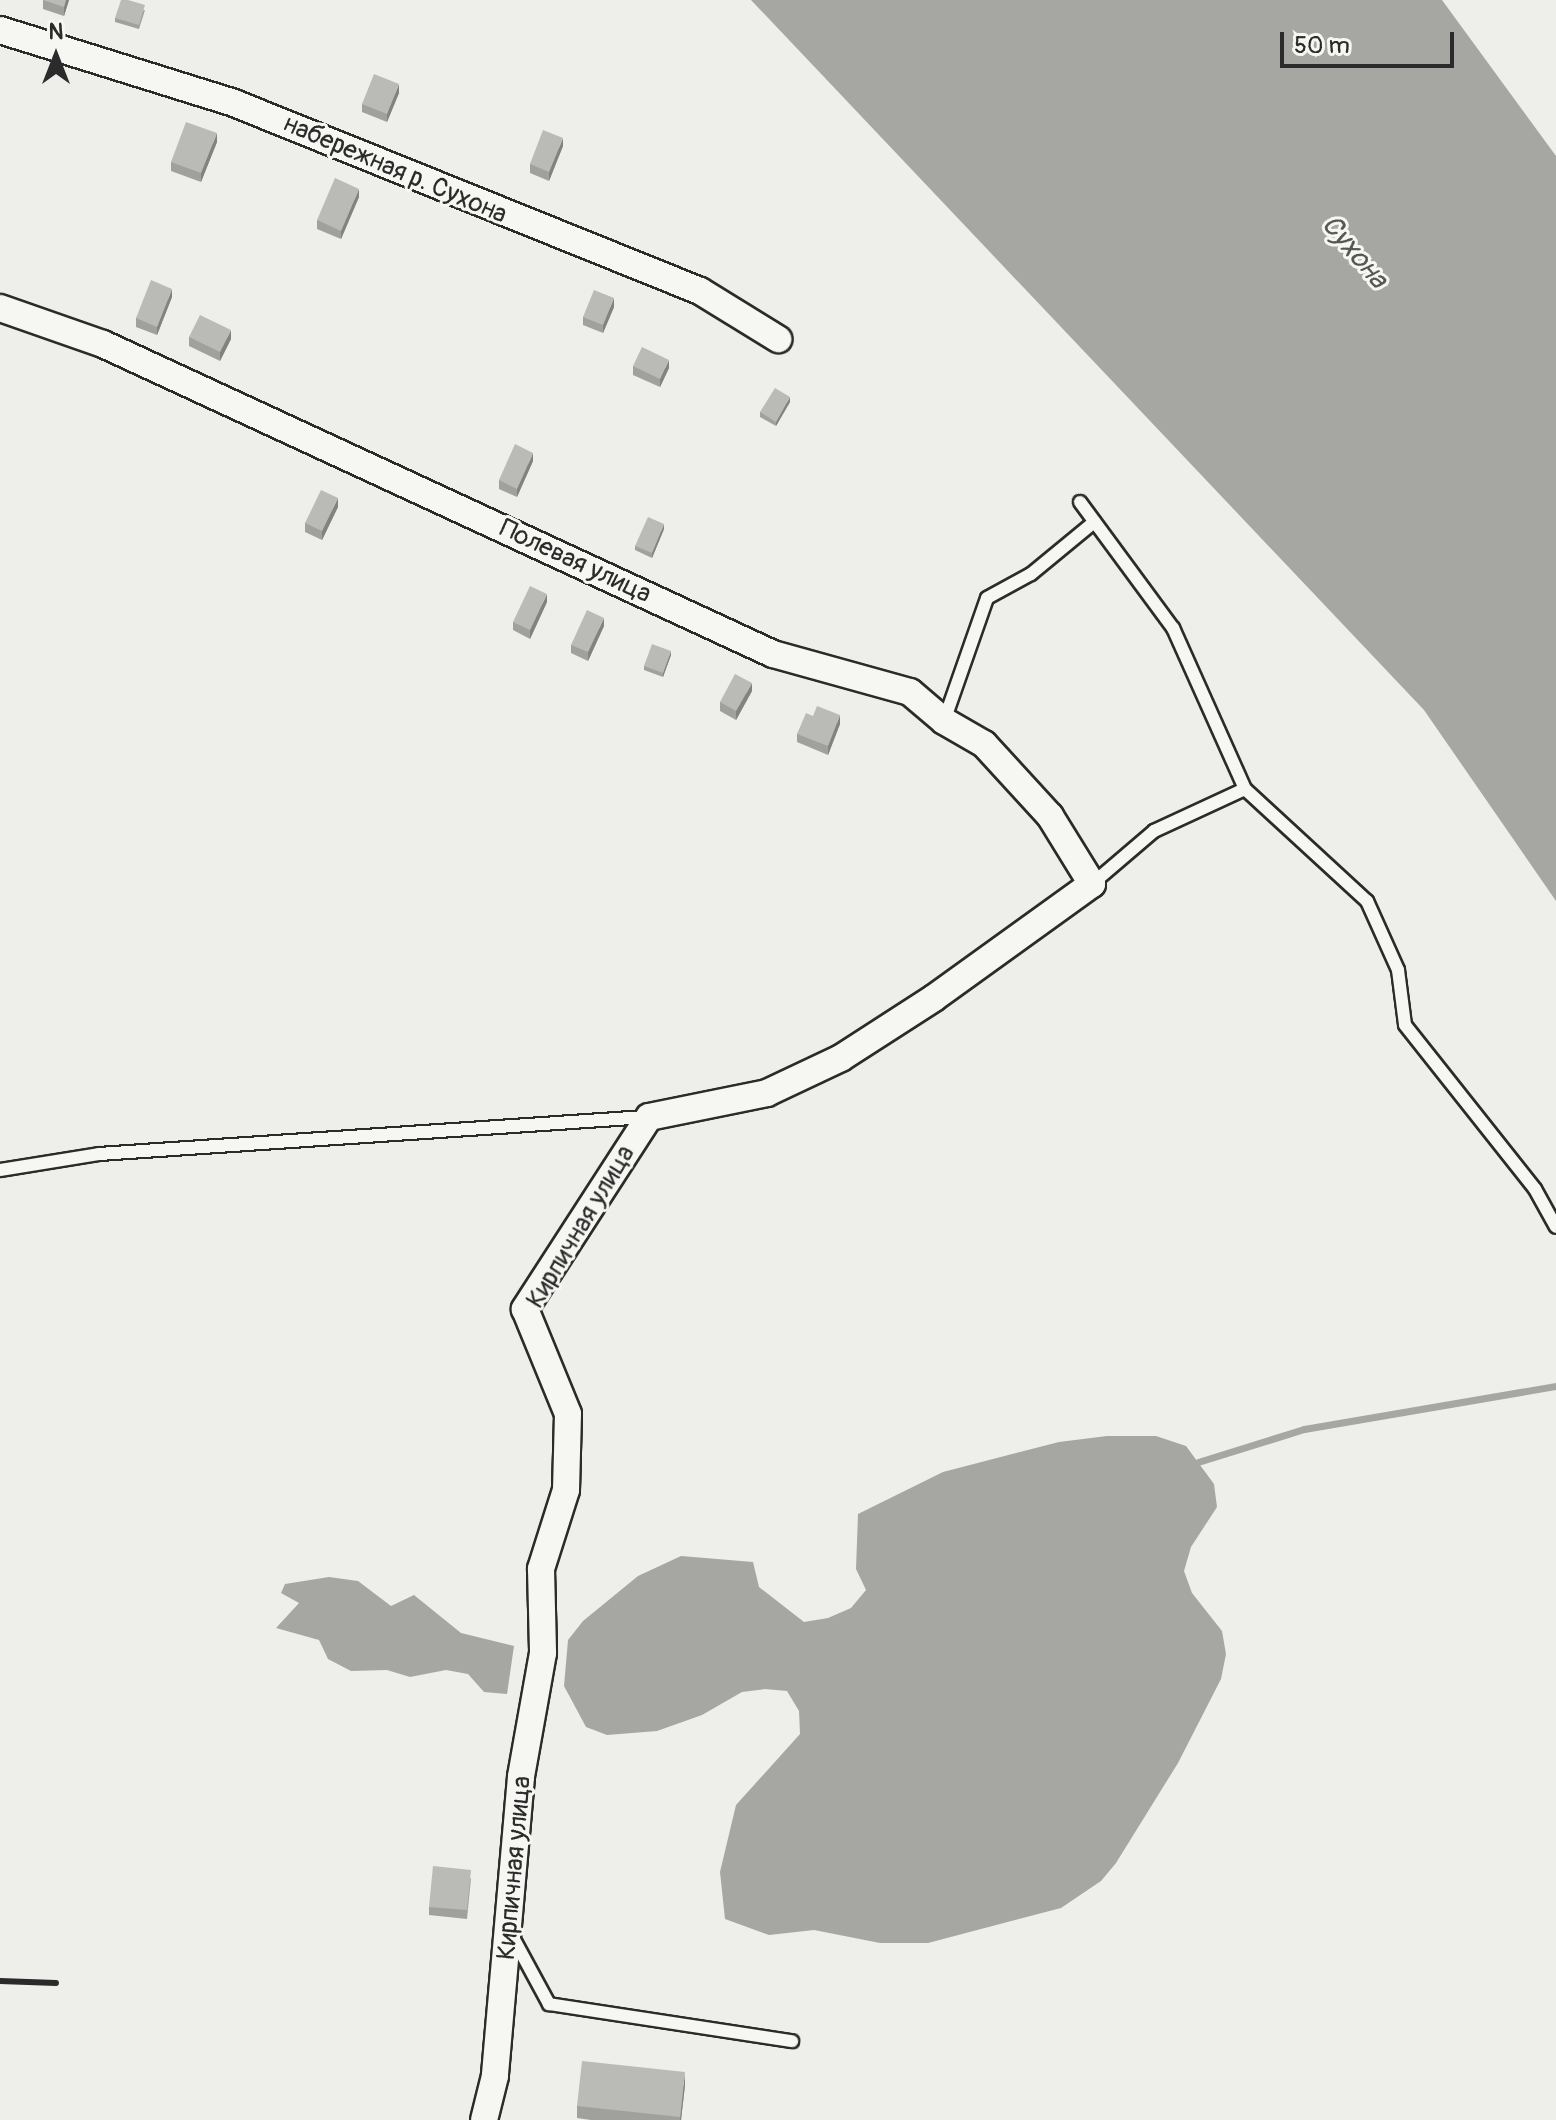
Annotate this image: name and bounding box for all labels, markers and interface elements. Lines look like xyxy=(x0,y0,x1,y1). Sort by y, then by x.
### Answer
north arrow xyxy=(16,16,96,96)
scale bar xyxy=(1284,16,1458,66)
text: N xyxy=(49,18,63,46)
text: 50 m xyxy=(1294,31,1350,60)
street label: набережная р. Сухона xyxy=(279,109,511,231)
water label: Сухона xyxy=(1314,209,1394,295)
street label: Полевая улица xyxy=(494,513,656,611)
street label: Кирпичная улица xyxy=(520,1140,642,1314)
street label: Кирпичная улица xyxy=(491,1775,539,1961)

